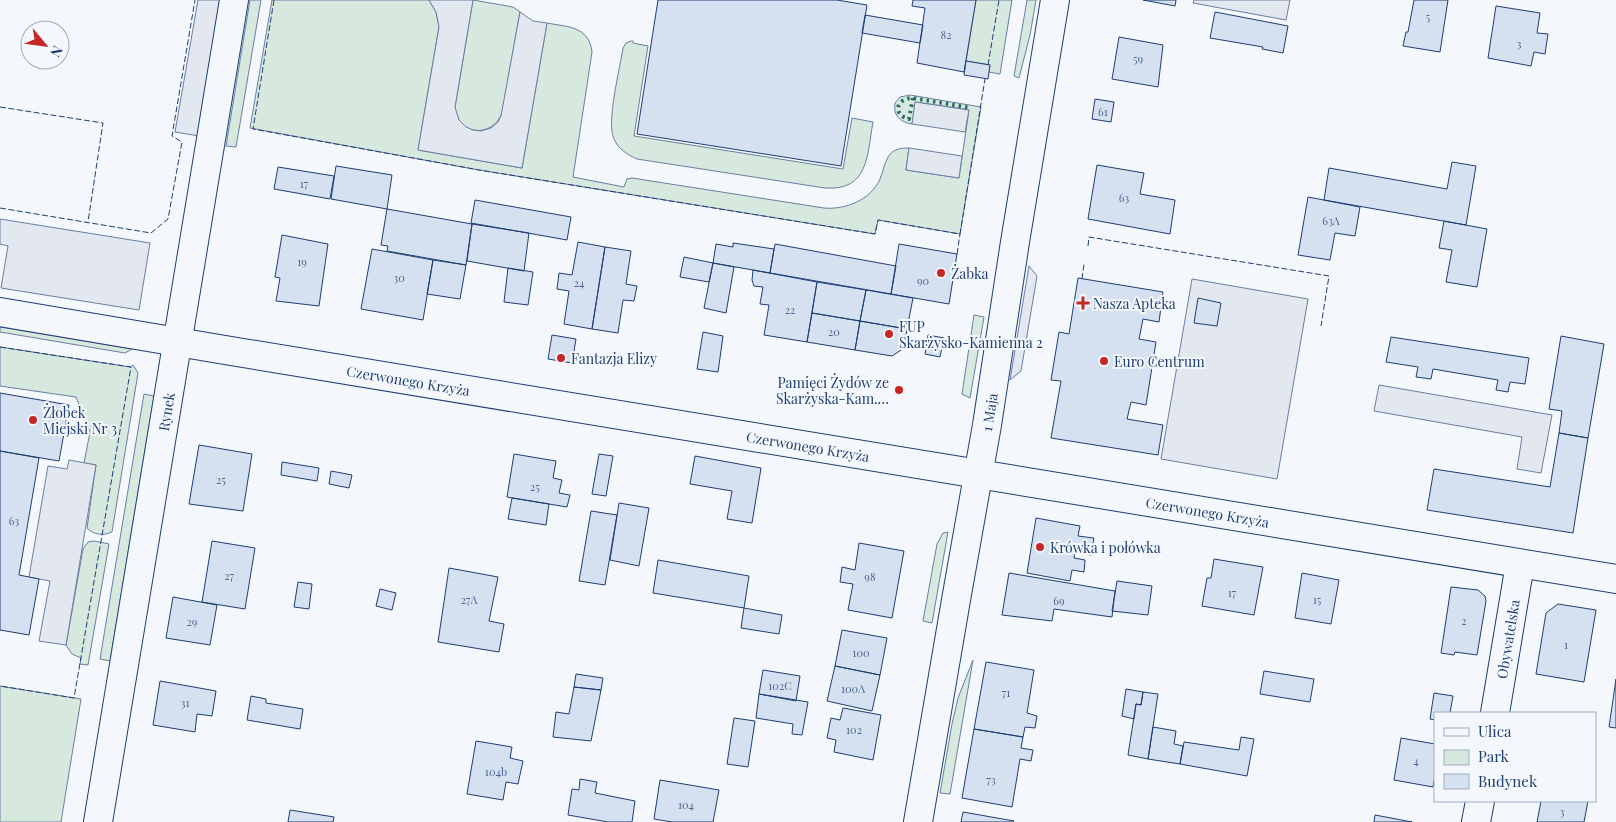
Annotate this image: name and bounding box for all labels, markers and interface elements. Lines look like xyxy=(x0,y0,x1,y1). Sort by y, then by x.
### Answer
house number: 5 xyxy=(1426,9,1431,24)
north arrow xyxy=(20,20,70,70)
house number: 82 xyxy=(941,27,952,42)
house number: 3 xyxy=(1517,36,1522,51)
text: N xyxy=(46,43,68,61)
house number: 59 xyxy=(1133,51,1143,66)
house number: 61 xyxy=(1098,104,1108,119)
house number: 17 xyxy=(300,176,309,191)
house number: 63 xyxy=(1119,190,1129,205)
house number: 63A xyxy=(1322,213,1340,228)
house number: 19 xyxy=(297,254,307,269)
place label: Żabka xyxy=(951,264,989,283)
marker: Żabka xyxy=(935,267,947,279)
house number: 30 xyxy=(393,270,405,285)
house number: 90 xyxy=(917,273,929,288)
house number: 24 xyxy=(574,275,585,290)
place label: Nasza Apteka xyxy=(1093,294,1176,313)
marker: Nasza Apteka xyxy=(1077,297,1089,309)
house number: 22 xyxy=(785,302,795,317)
place label: FUP Skarżysko-Kamienna 2 xyxy=(899,317,1043,352)
house number: 20 xyxy=(828,324,840,339)
marker: FUP Skarżysko-Kamienna 2 xyxy=(883,328,895,340)
place label: Fantazja Elizy xyxy=(571,349,657,368)
marker: Fantazja Elizy xyxy=(555,352,567,364)
place label: Euro Centrum xyxy=(1114,352,1205,371)
marker: Euro Centrum xyxy=(1098,355,1110,367)
street label: Czerwonego Krzyża xyxy=(345,361,471,400)
place label: Pamięci Żydów ze Skarżyska-Kam.… xyxy=(776,373,889,408)
marker: Pamięci Żydów ze Skarżyska-Kam.… xyxy=(893,384,905,396)
street label: Rynek xyxy=(153,390,179,432)
street label: 1 Maja xyxy=(977,392,1001,433)
place label: Żłobek Miejski Nr 3 xyxy=(43,403,117,438)
marker: Żłobek Miejski Nr 3 xyxy=(27,414,39,426)
street label: Czerwonego Krzyża xyxy=(745,426,871,465)
house number: 25 xyxy=(216,472,226,487)
house number: 25 xyxy=(530,479,540,494)
street label: Czerwonego Krzyża xyxy=(1145,492,1271,531)
house number: 63 xyxy=(9,513,19,528)
place label: Krówka i połówka xyxy=(1050,538,1161,557)
marker: Krówka i połówka xyxy=(1034,541,1046,553)
house number: 27 xyxy=(224,568,234,583)
house number: 98 xyxy=(864,569,876,584)
house number: 17 xyxy=(1228,585,1237,600)
house number: 27A xyxy=(461,592,477,607)
house number: 15 xyxy=(1313,592,1322,607)
house number: 69 xyxy=(1053,593,1065,608)
street label: Obywatelska xyxy=(1491,598,1523,680)
house number: 2 xyxy=(1461,613,1467,628)
house number: 29 xyxy=(187,614,198,629)
house number: 1 xyxy=(1564,637,1568,652)
house number: 100 xyxy=(852,645,870,660)
house number: 102C xyxy=(768,678,792,693)
house number: 100A xyxy=(841,681,865,696)
house number: 71 xyxy=(1002,685,1010,700)
house number: 31 xyxy=(180,695,190,710)
legend xyxy=(1434,712,1596,802)
text: Ulica xyxy=(1478,721,1512,741)
house number: 102 xyxy=(846,722,862,737)
text: Park xyxy=(1478,746,1510,766)
house number: 4 xyxy=(1413,753,1419,768)
house number: 104b xyxy=(485,764,507,779)
text: Budynek xyxy=(1478,771,1538,791)
house number: 73 xyxy=(986,772,996,787)
house number: 104 xyxy=(678,797,695,812)
house number: 3 xyxy=(1560,804,1565,819)

